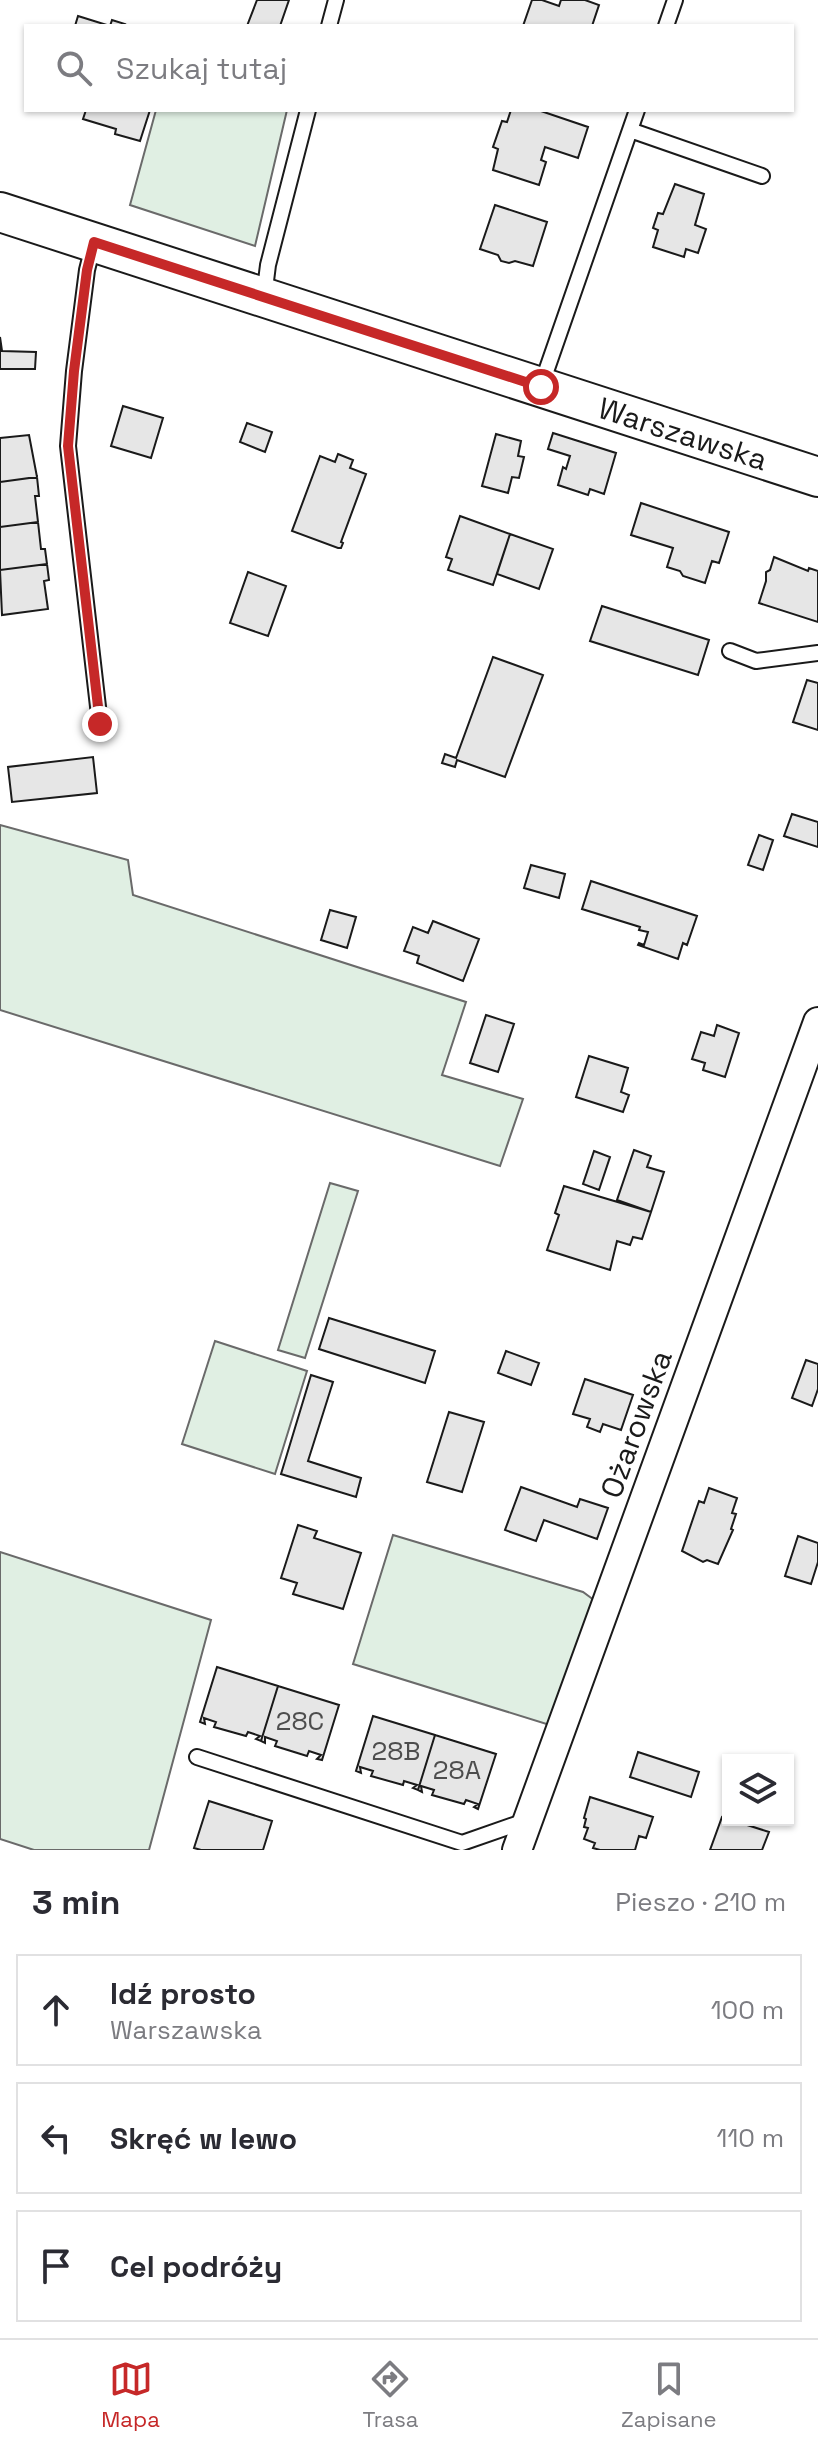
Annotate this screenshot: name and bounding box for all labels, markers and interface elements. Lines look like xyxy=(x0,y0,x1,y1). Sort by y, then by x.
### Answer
search box xyxy=(24,24,794,112)
icon: search xyxy=(52,46,96,90)
text: Szukaj tutaj xyxy=(116,49,287,88)
route start xyxy=(523,369,559,405)
street label: Warszawska xyxy=(594,388,772,479)
route end xyxy=(82,706,118,742)
street label: Ożarowska xyxy=(591,1345,681,1503)
house number: 28C xyxy=(276,1704,324,1738)
house number: 28B xyxy=(371,1734,421,1768)
house number: 28A xyxy=(433,1753,481,1787)
map controls xyxy=(722,1754,794,1826)
button: layers xyxy=(722,1754,794,1826)
text: 3 min xyxy=(32,1881,120,1924)
text: Pieszo · 210 m xyxy=(615,1885,786,1919)
text: Idź prosto xyxy=(110,1974,256,2013)
icon: ahead xyxy=(34,1988,78,2032)
text: 100 m xyxy=(711,1993,784,2027)
text: Warszawska xyxy=(110,2013,262,2047)
icon: left xyxy=(34,2116,78,2160)
text: Skręć w lewo xyxy=(110,2119,297,2158)
text: 110 m xyxy=(717,2121,784,2155)
icon: arrive xyxy=(34,2244,78,2288)
text: Cel podróży xyxy=(110,2247,282,2286)
tab: Mapa xyxy=(101,2357,160,2433)
tab: Trasa xyxy=(362,2357,418,2433)
tab: Zapisane xyxy=(621,2357,717,2433)

